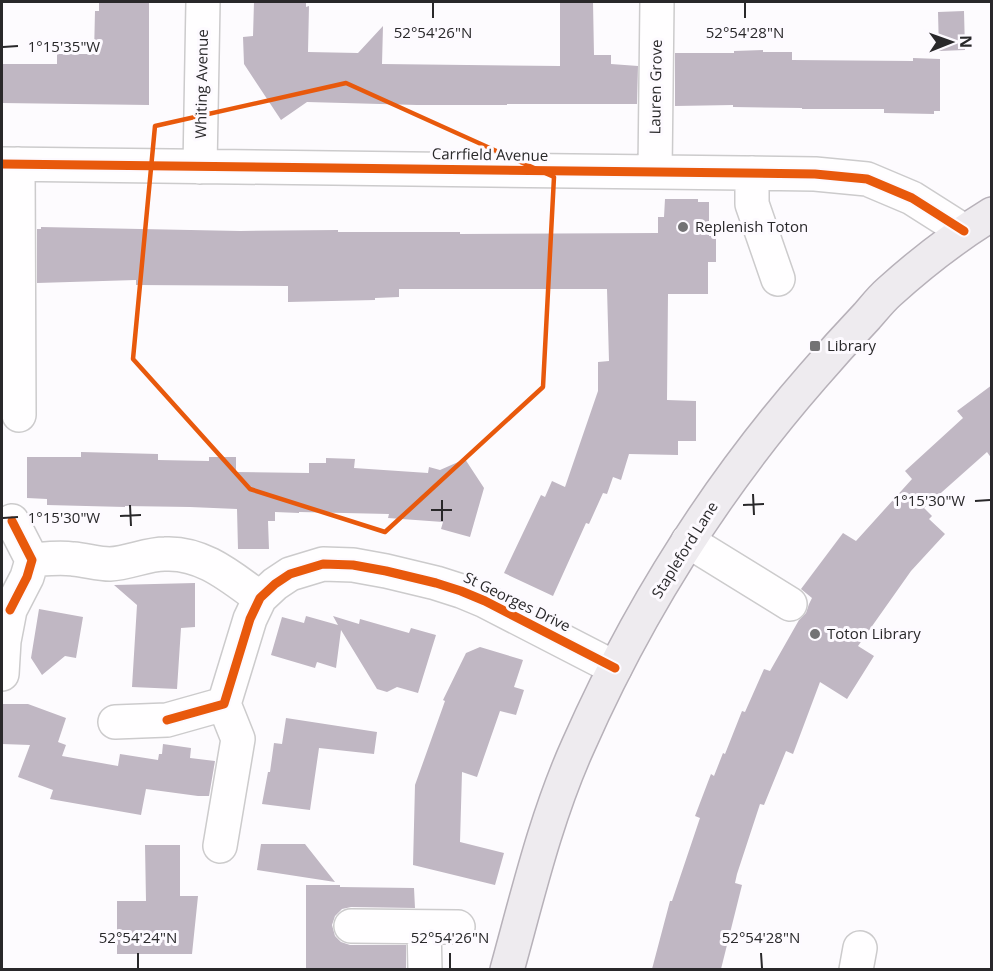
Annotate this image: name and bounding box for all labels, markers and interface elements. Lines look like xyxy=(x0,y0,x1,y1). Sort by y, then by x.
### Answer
north arrow xyxy=(921,12,981,72)
text: 52°54'26"N xyxy=(394,22,472,42)
text: 52°54'28"N xyxy=(706,22,784,42)
street label: Whiting Avenue xyxy=(190,29,212,139)
text: N xyxy=(955,35,977,48)
text: 1°15'35"W xyxy=(28,36,100,56)
street label: Lauren Grove xyxy=(644,39,666,135)
street label: Carrfield Avenue xyxy=(432,143,548,165)
place label: Replenish Toton xyxy=(695,216,808,236)
marker: Replenish Toton xyxy=(676,220,690,234)
place label: Library xyxy=(827,335,876,355)
marker: Library xyxy=(808,339,822,353)
text: 1°15'30"W xyxy=(893,490,965,510)
street label: Stapleford Lane xyxy=(646,497,722,602)
text: 1°15'30"W xyxy=(28,507,100,527)
street label: St Georges Drive xyxy=(461,567,574,636)
place label: Toton Library xyxy=(827,623,921,643)
marker: Toton Library xyxy=(808,627,822,641)
text: 52°54'24"N xyxy=(99,927,177,947)
text: 52°54'26"N xyxy=(411,927,489,947)
text: 52°54'28"N xyxy=(722,927,800,947)

